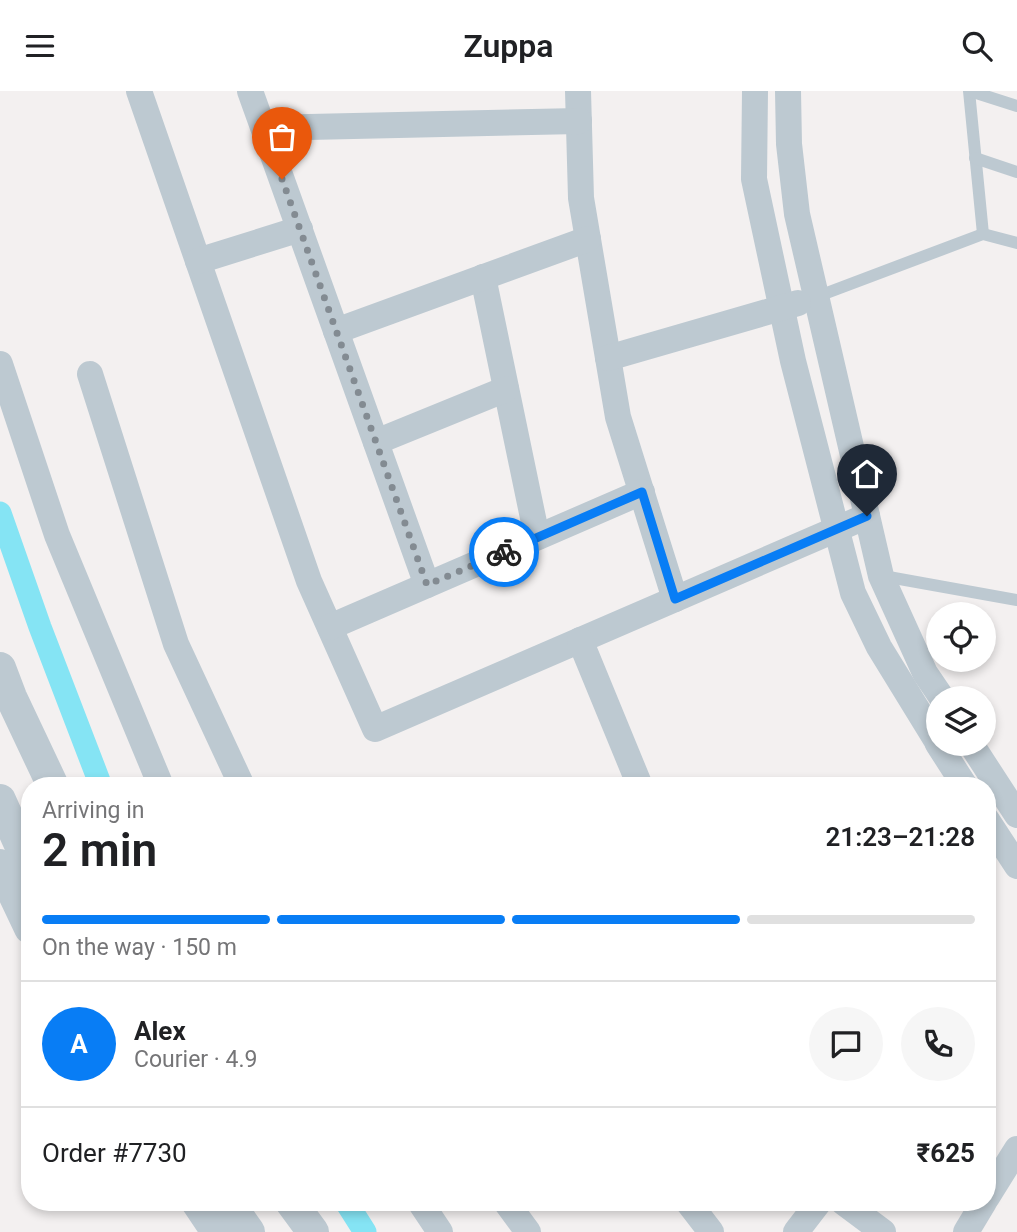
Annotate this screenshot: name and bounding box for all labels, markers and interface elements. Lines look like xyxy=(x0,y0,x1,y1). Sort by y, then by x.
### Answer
icon: menu xyxy=(21,27,59,65)
text: Zuppa xyxy=(463,27,554,65)
icon: search xyxy=(958,27,996,65)
pin xyxy=(252,107,312,179)
icon: bag xyxy=(263,118,301,156)
pin xyxy=(837,444,897,516)
icon: home xyxy=(848,455,886,493)
courier xyxy=(469,517,539,587)
icon: bike xyxy=(485,533,523,571)
map controls xyxy=(926,602,996,756)
button: locate xyxy=(926,602,996,672)
button: layers xyxy=(926,686,996,756)
text: Arriving in xyxy=(42,797,145,824)
text: 21:23–21:28 xyxy=(825,822,975,852)
text: 2 min xyxy=(42,823,157,877)
text: On the way · 150 m xyxy=(42,934,237,961)
button: chat xyxy=(809,1007,883,1081)
button: phone xyxy=(901,1007,975,1081)
text: Alex xyxy=(134,1016,186,1046)
text: A xyxy=(70,1029,88,1059)
text: Courier · 4.9 xyxy=(134,1046,257,1073)
text: Order #7730 xyxy=(42,1138,187,1168)
text: ₹625 xyxy=(917,1138,975,1168)

